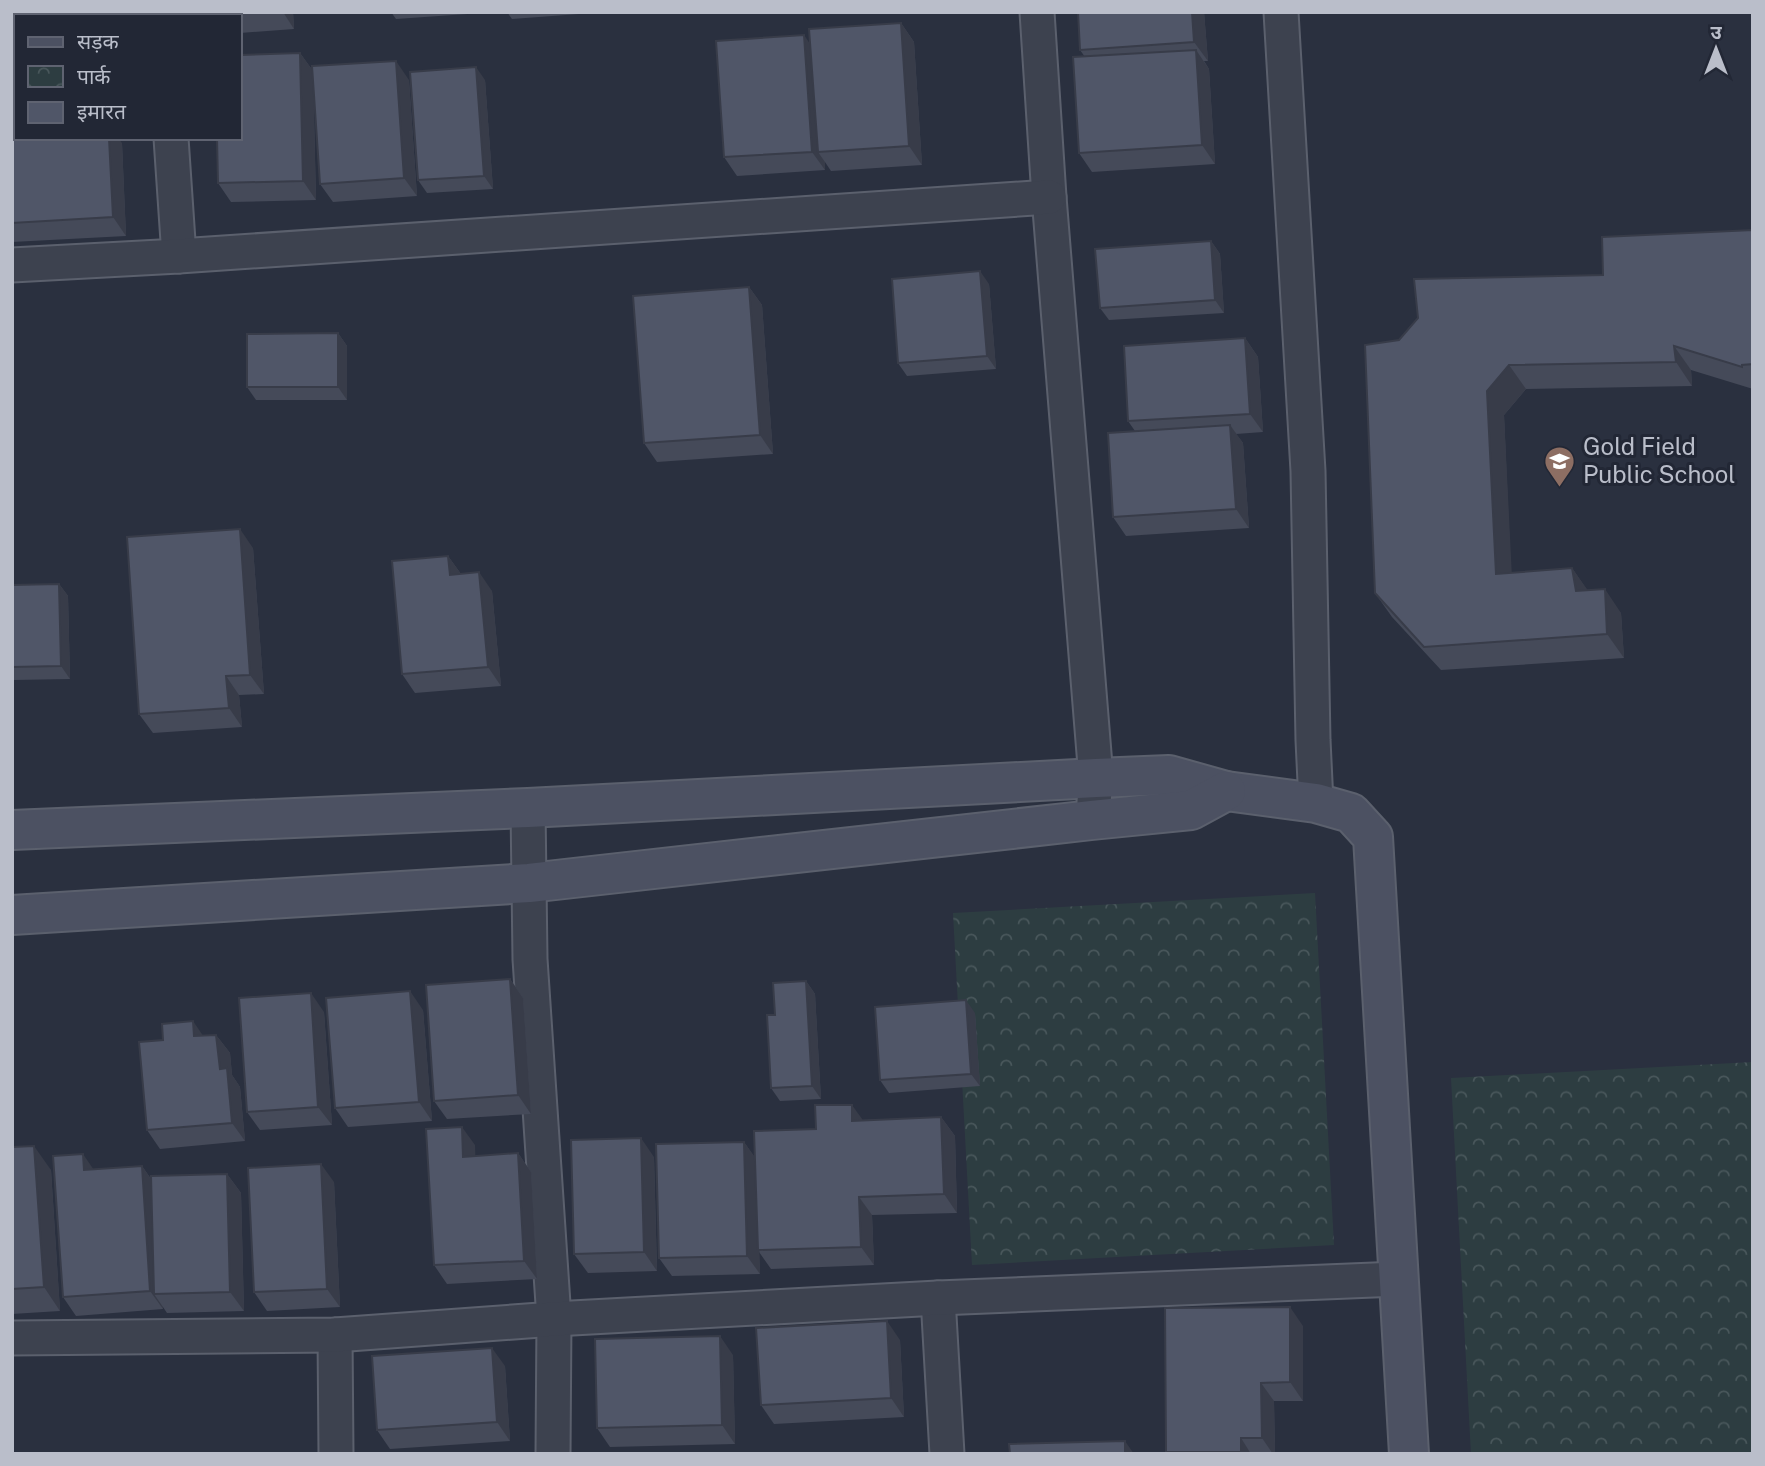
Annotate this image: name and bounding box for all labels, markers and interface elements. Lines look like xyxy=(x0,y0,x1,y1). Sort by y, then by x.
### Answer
legend xyxy=(14,14,242,140)
north arrow xyxy=(1681,14,1751,84)
text: उ xyxy=(1710,21,1722,43)
text: सड़क xyxy=(77,29,119,54)
text: पार्क xyxy=(77,64,111,89)
text: इमारत xyxy=(77,99,127,124)
place label: Gold Field Public School xyxy=(1583,432,1736,488)
school or university icon: Gold Field Public School xyxy=(1543,444,1577,488)

